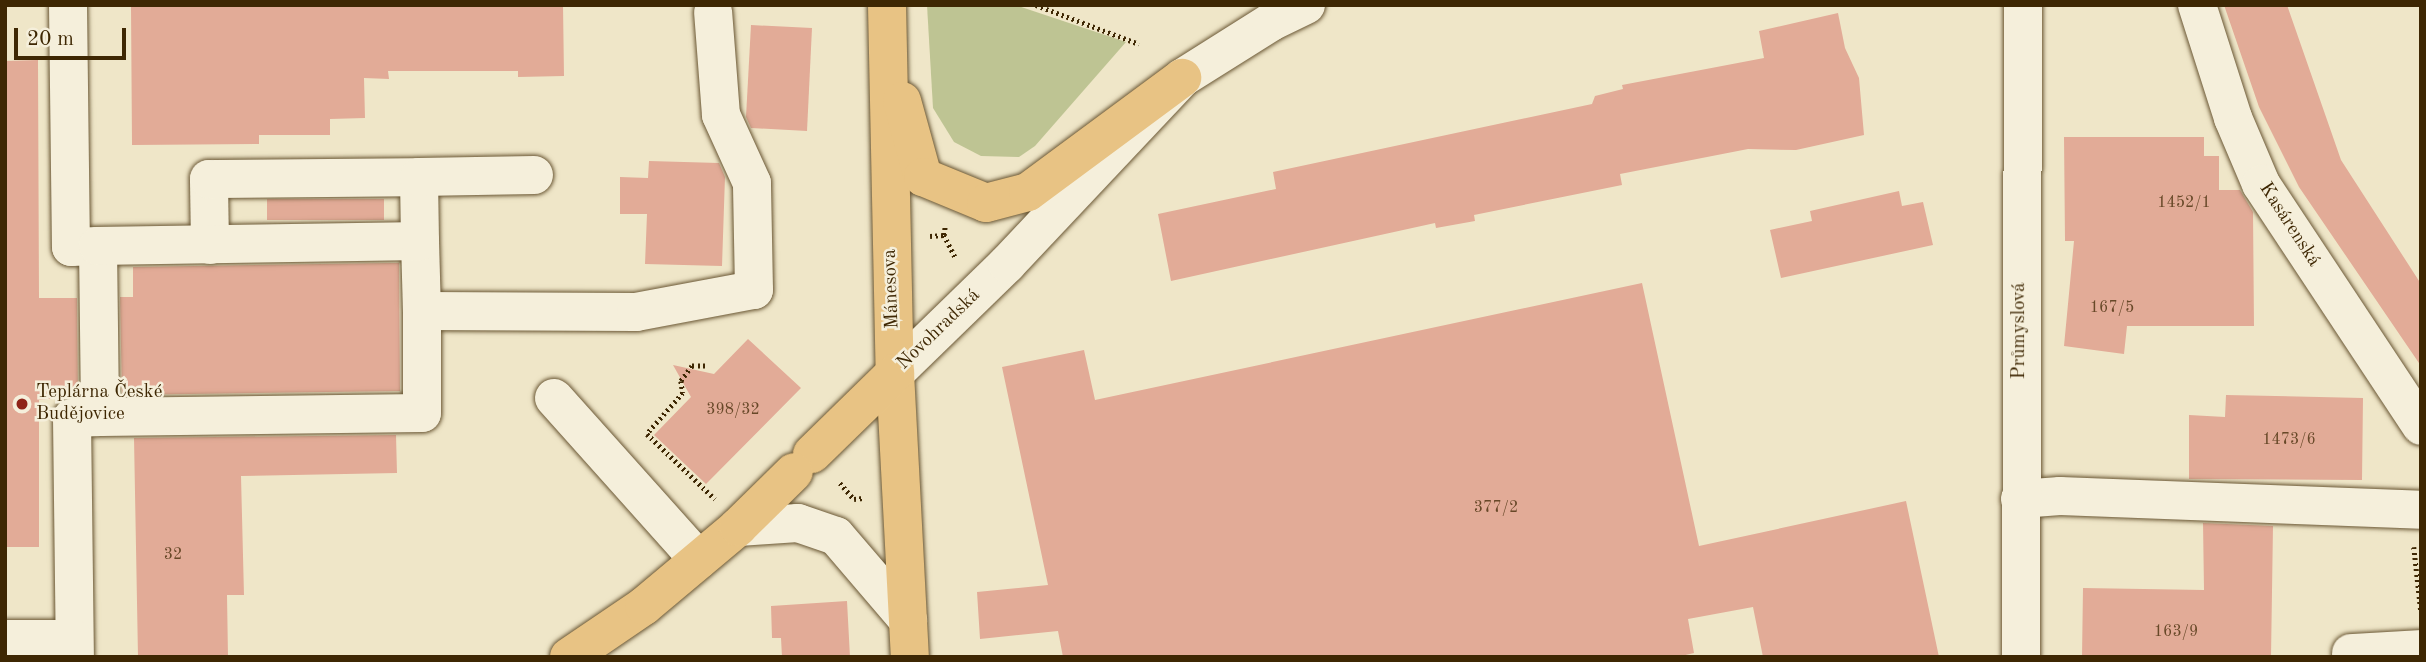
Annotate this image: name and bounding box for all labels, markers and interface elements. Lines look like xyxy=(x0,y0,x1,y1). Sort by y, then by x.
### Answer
scale bar xyxy=(18,14,130,58)
text: 20 m xyxy=(27,29,74,50)
street label: Kasárenská xyxy=(2253,179,2325,271)
house number: 1452/1 xyxy=(2157,193,2211,213)
street label: Mánesova xyxy=(879,249,905,329)
street label: Průmyslová xyxy=(2009,283,2031,379)
street label: Novohradská xyxy=(893,285,985,375)
house number: 167/5 xyxy=(2090,298,2134,318)
place label: Teplárna České Budějovice xyxy=(36,382,162,426)
marker: Teplárna České Budějovice xyxy=(14,396,30,412)
house number: 398/32 xyxy=(706,400,760,420)
house number: 1473/6 xyxy=(2262,430,2316,450)
house number: 377/2 xyxy=(1474,498,1518,518)
house number: 32 xyxy=(164,545,182,565)
house number: 163/9 xyxy=(2154,622,2198,642)

